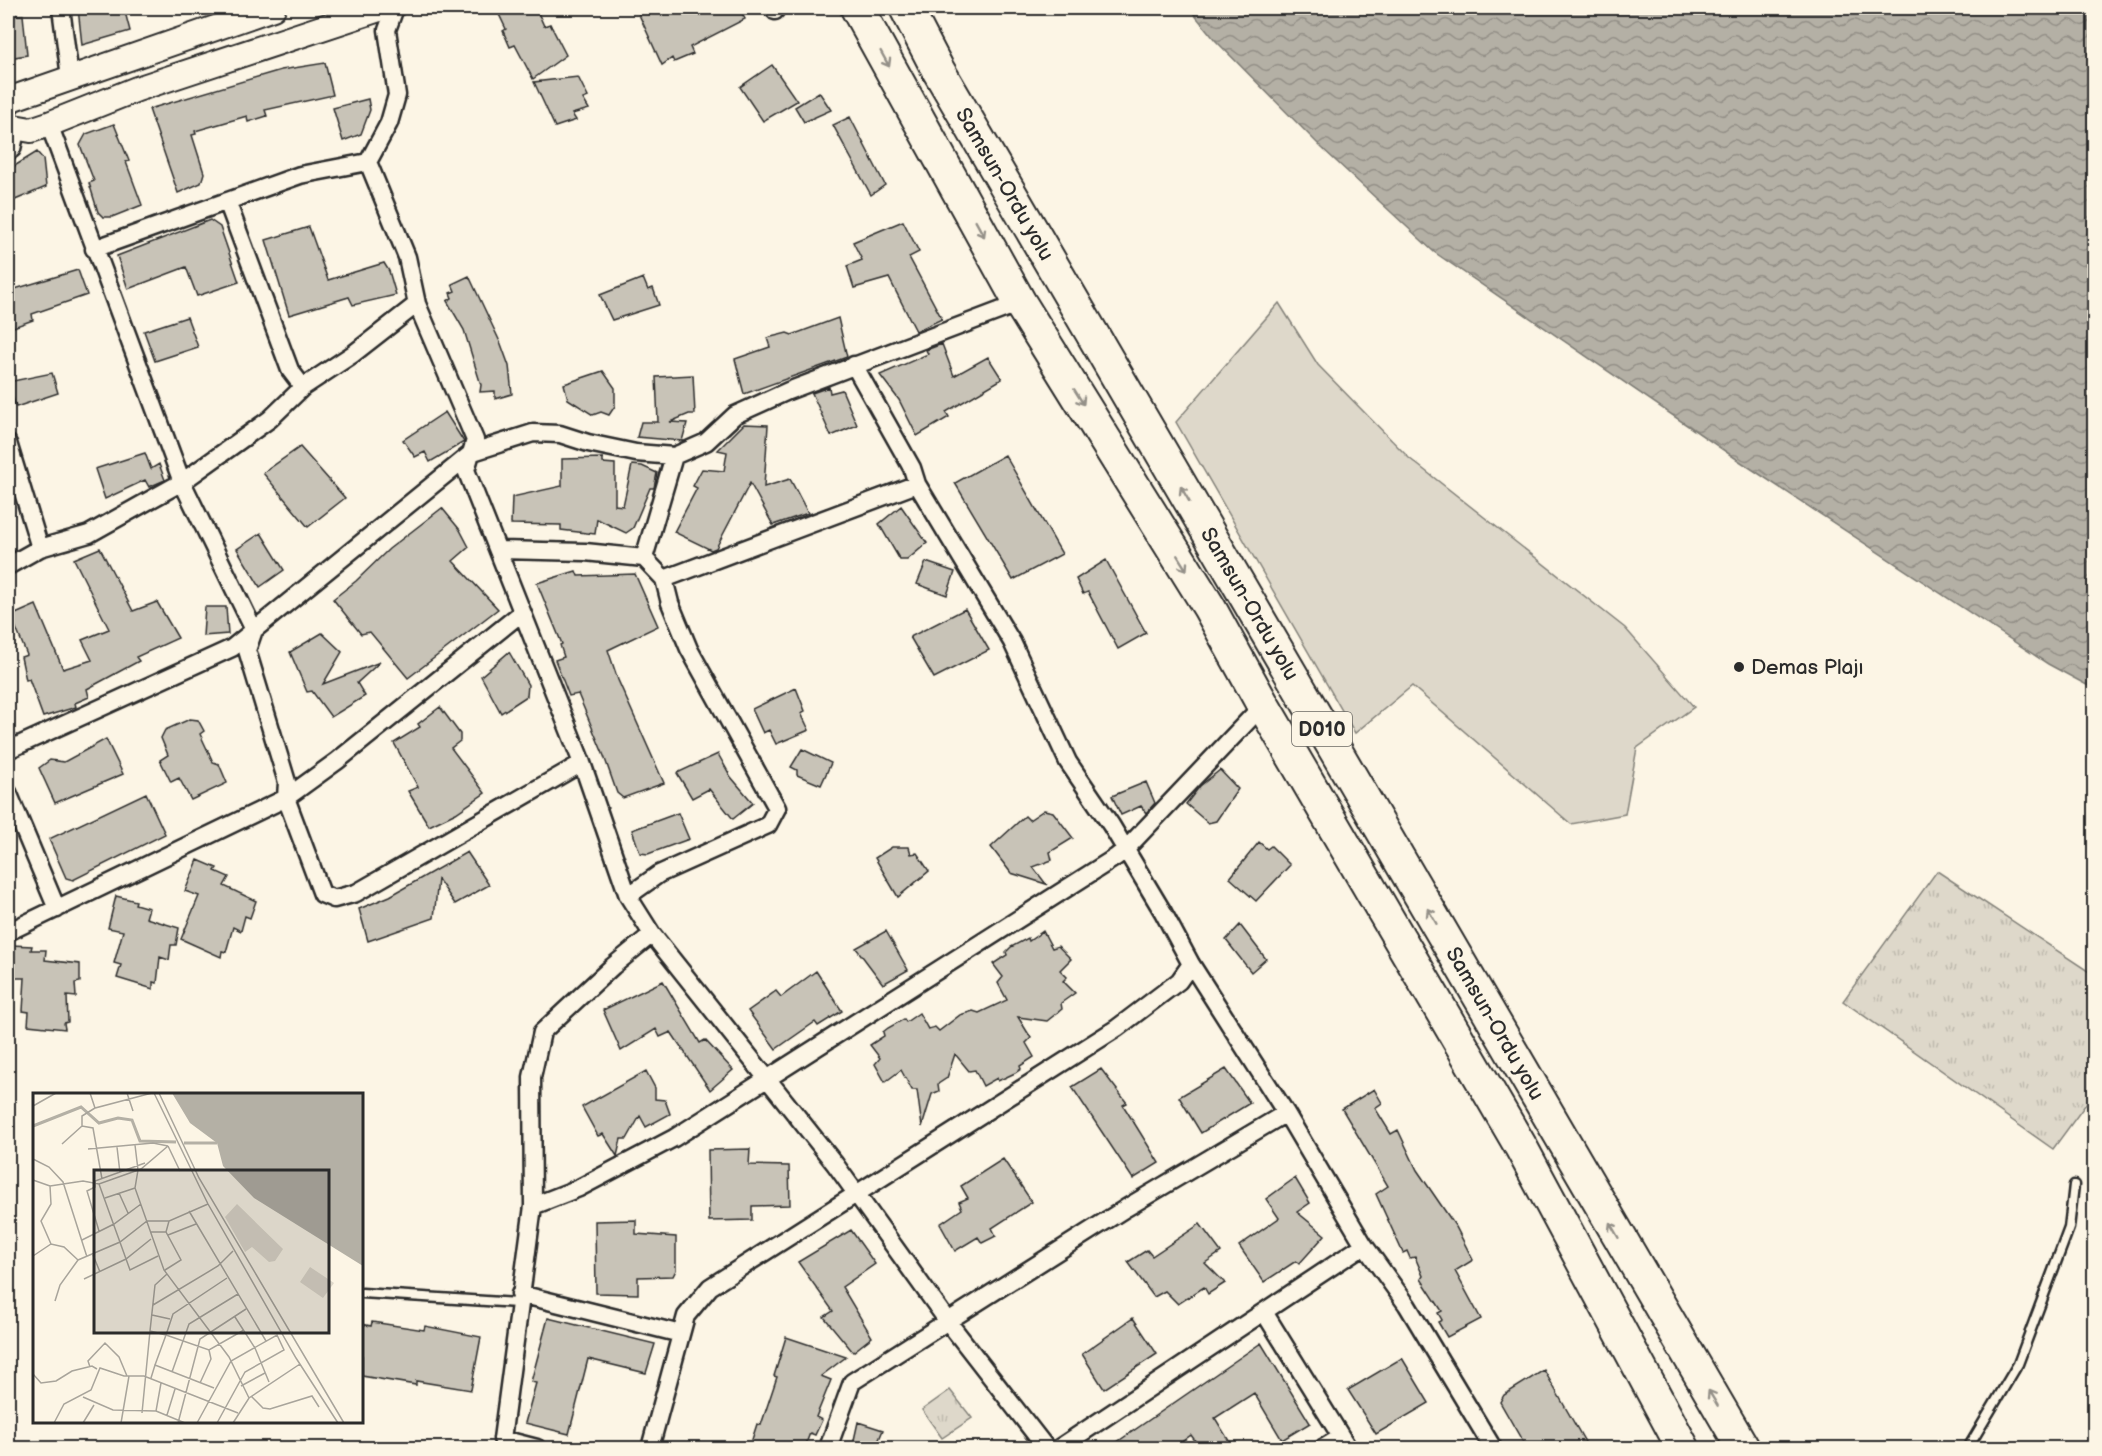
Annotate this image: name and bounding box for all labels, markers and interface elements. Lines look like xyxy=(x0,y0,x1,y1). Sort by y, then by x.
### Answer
one-way arrow xyxy=(879,50,891,67)
street label: Samsun-Ordu yolu xyxy=(950,103,1059,265)
one-way arrow xyxy=(974,220,986,237)
one-way arrow xyxy=(1074,388,1086,405)
one-way arrow xyxy=(1179,486,1191,503)
street label: Samsun-Ordu yolu xyxy=(1195,523,1304,685)
one-way arrow xyxy=(1176,554,1188,571)
place label: Demas Plajı xyxy=(1751,655,1863,680)
marker: Demas Plajı xyxy=(1732,660,1746,674)
road number: D010 xyxy=(1292,712,1352,746)
one-way arrow xyxy=(1425,908,1437,925)
street label: Samsun-Ordu yolu xyxy=(1440,943,1549,1105)
inset map xyxy=(33,1093,363,1423)
one-way arrow xyxy=(1608,1222,1620,1239)
one-way arrow xyxy=(1707,1390,1719,1407)

